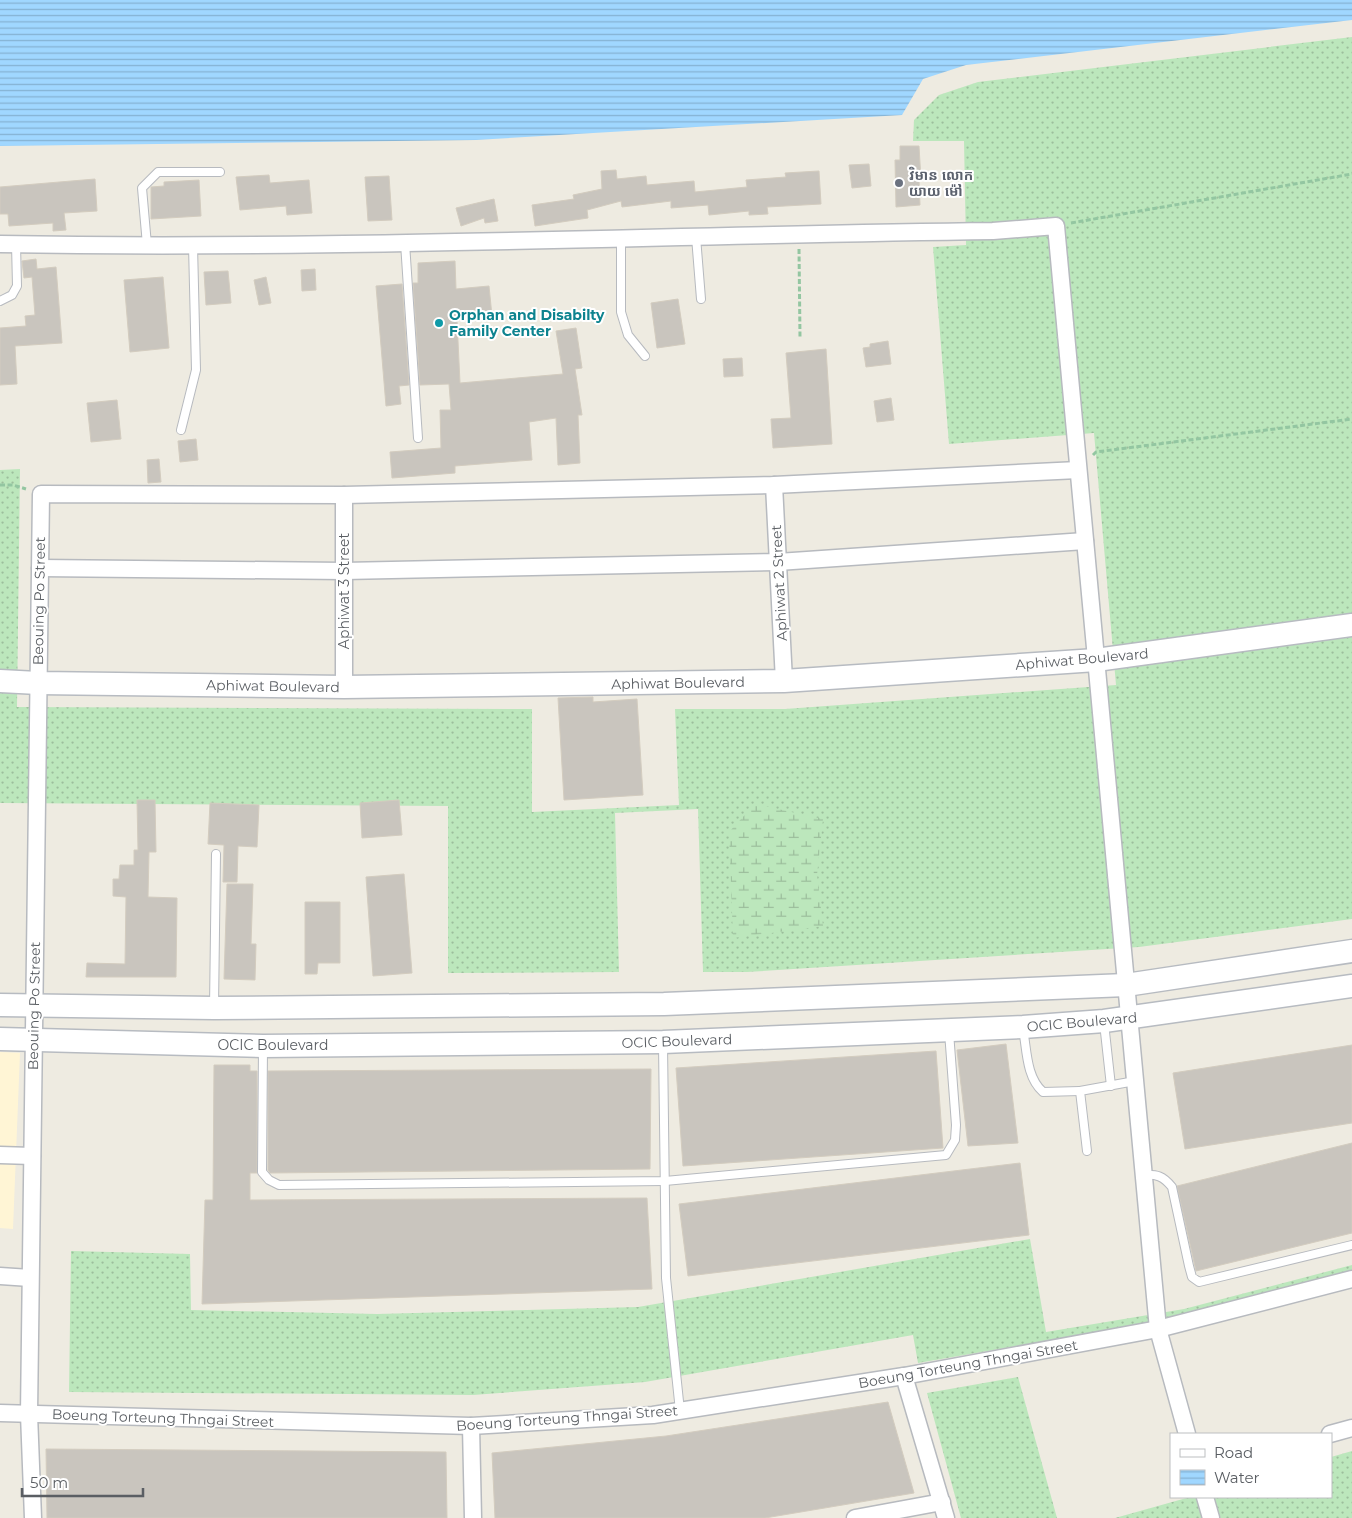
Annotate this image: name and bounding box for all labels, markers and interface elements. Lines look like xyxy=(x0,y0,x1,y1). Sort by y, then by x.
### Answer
place label: វិមាន លោក យាយ ម៉ៅ xyxy=(909,166,973,200)
marker: វិមាន លោក យាយ ម៉ៅ xyxy=(893,177,905,189)
place label: Orphan and Disabilty Family Center xyxy=(449,306,605,340)
marker: Orphan and Disabilty Family Center xyxy=(433,317,445,329)
street label: Aphiwat 2 Street xyxy=(767,524,791,642)
street label: Aphiwat 3 Street xyxy=(335,533,353,649)
street label: Beouing Po Street xyxy=(29,536,49,665)
street label: Aphiwat Boulevard xyxy=(1015,644,1149,674)
street label: Aphiwat Boulevard xyxy=(611,673,745,693)
street label: Aphiwat Boulevard xyxy=(206,676,340,696)
street label: Beouing Po Street xyxy=(24,941,44,1070)
street label: OCIC Boulevard xyxy=(1026,1008,1138,1036)
street label: OCIC Boulevard xyxy=(621,1030,733,1052)
street label: OCIC Boulevard xyxy=(218,1036,328,1054)
street label: Boeung Torteung Thngai Street xyxy=(857,1336,1079,1392)
street label: Boeung Torteung Thngai Street xyxy=(455,1401,679,1435)
street label: Boeung Torteung Thngai Street xyxy=(52,1405,275,1431)
legend xyxy=(1170,1433,1332,1498)
text: Road xyxy=(1214,1443,1253,1462)
scale bar xyxy=(22,1466,144,1498)
text: Water xyxy=(1214,1468,1260,1487)
text: 50 m xyxy=(30,1473,68,1492)

